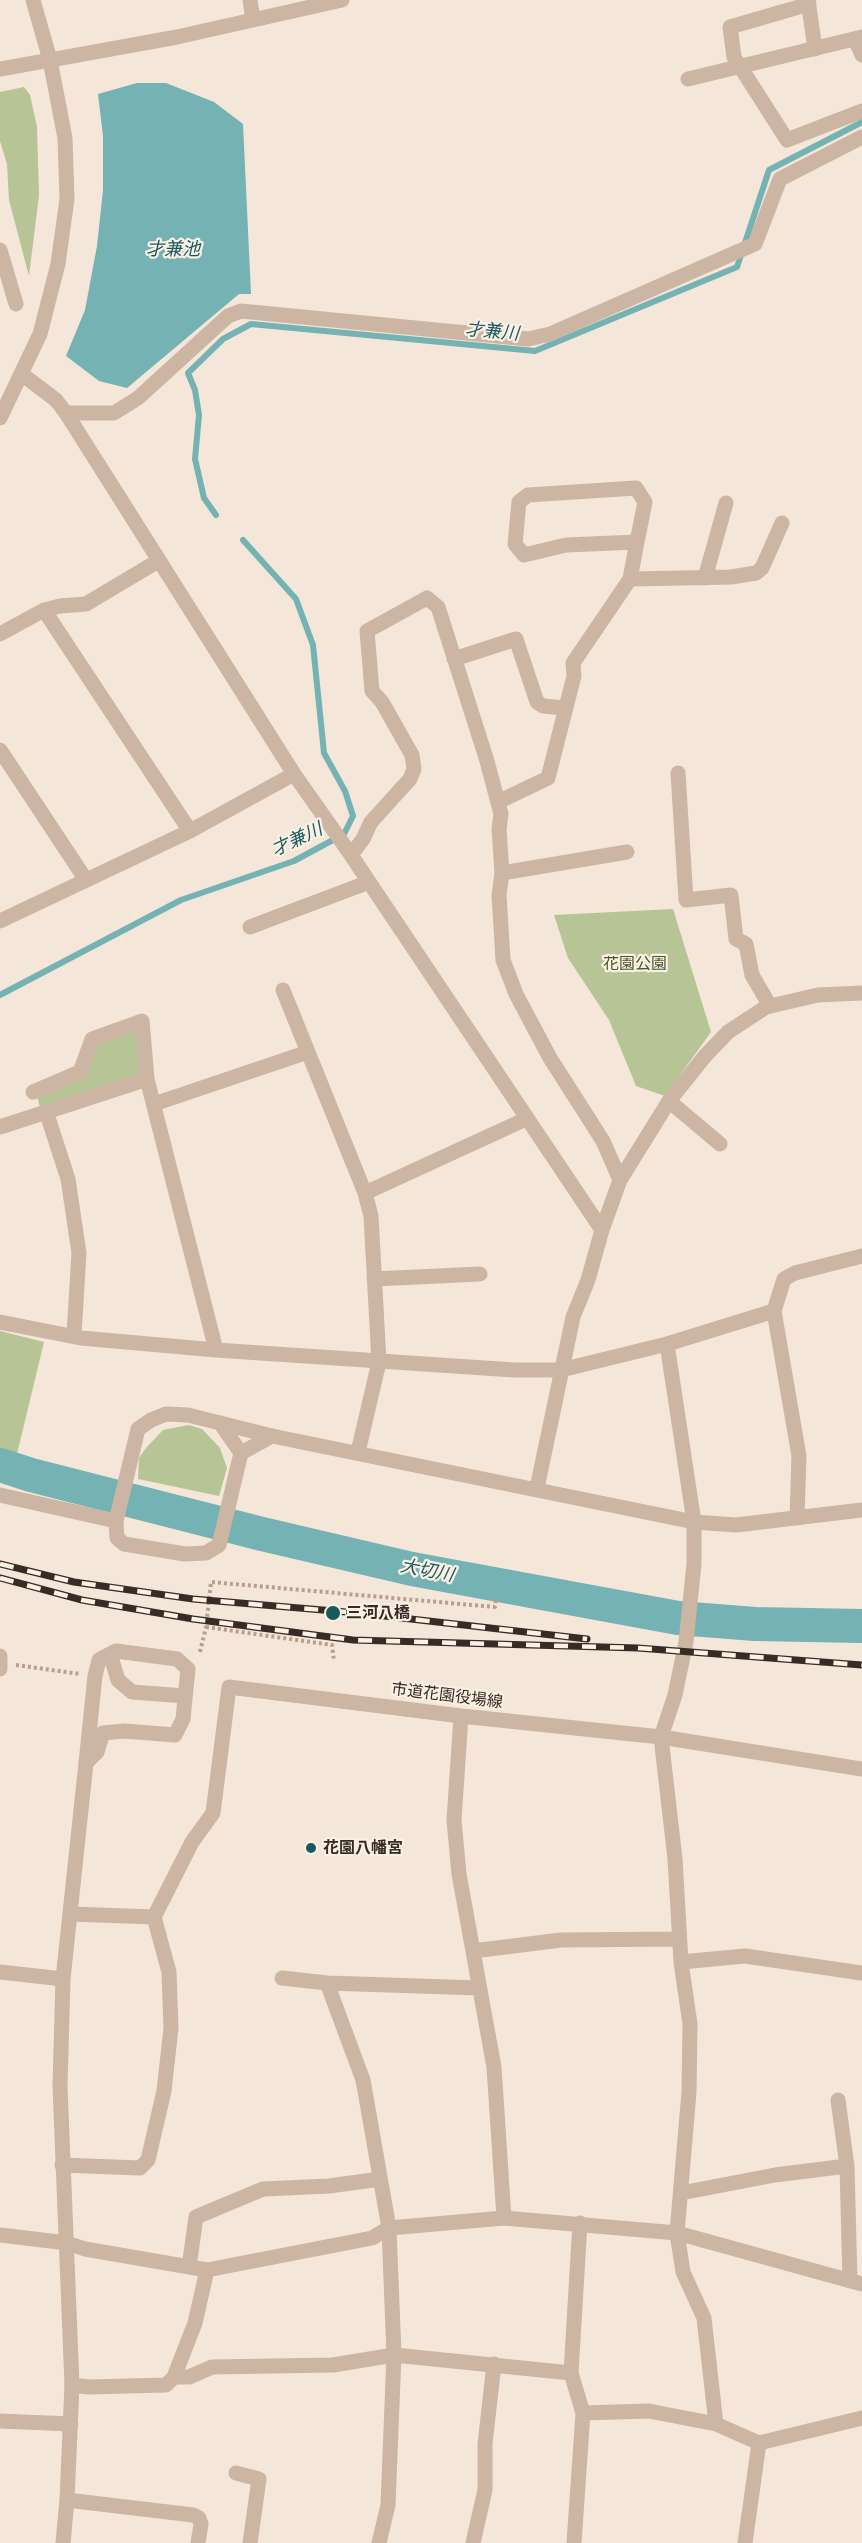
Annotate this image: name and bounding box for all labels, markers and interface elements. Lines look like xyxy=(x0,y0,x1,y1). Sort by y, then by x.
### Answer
water label: 才兼池 xyxy=(146,239,200,261)
water label: 才兼川 xyxy=(464,319,520,345)
water label: 才兼川 xyxy=(268,819,326,861)
park label: 花園公園 xyxy=(603,954,667,974)
water label: 大切川 xyxy=(398,1555,456,1587)
place label: 三河八橋 xyxy=(346,1603,410,1623)
marker: 三河八橋 xyxy=(324,1604,342,1622)
street label: 市道花園役場線 xyxy=(390,1680,504,1712)
place label: 花園八幡宮 xyxy=(323,1838,403,1858)
marker: 花園八幡宮 xyxy=(304,1841,318,1855)

